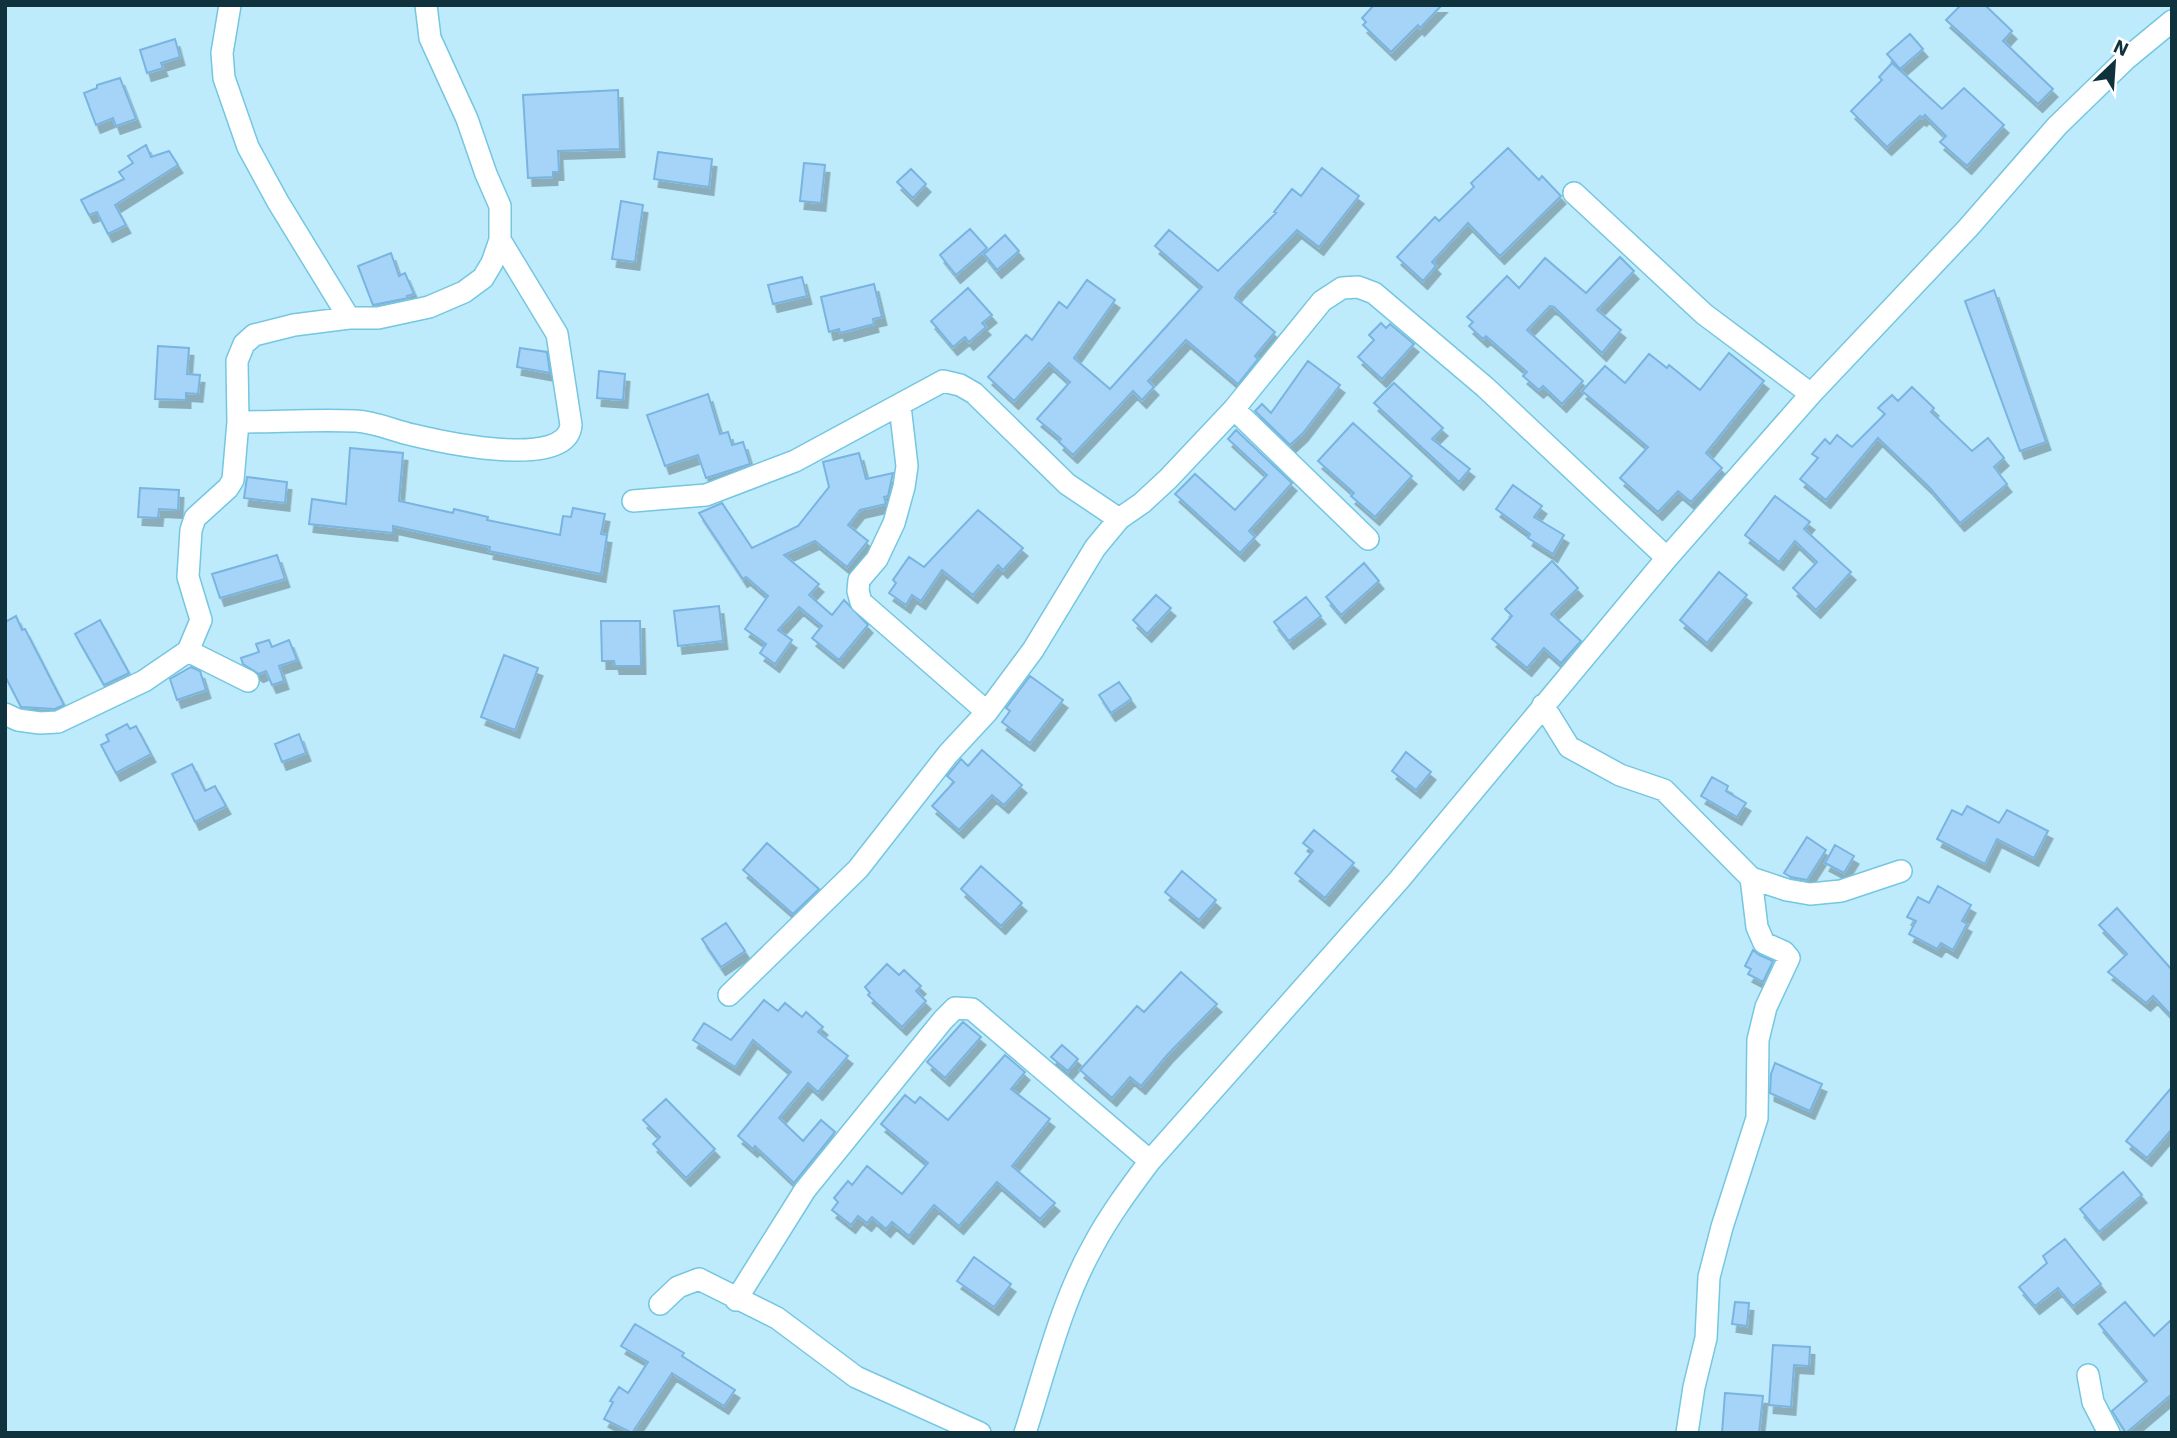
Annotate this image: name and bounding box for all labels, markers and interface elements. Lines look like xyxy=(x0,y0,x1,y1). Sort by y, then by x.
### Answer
north arrow xyxy=(2079,28,2149,98)
text: N xyxy=(2110,34,2132,61)

